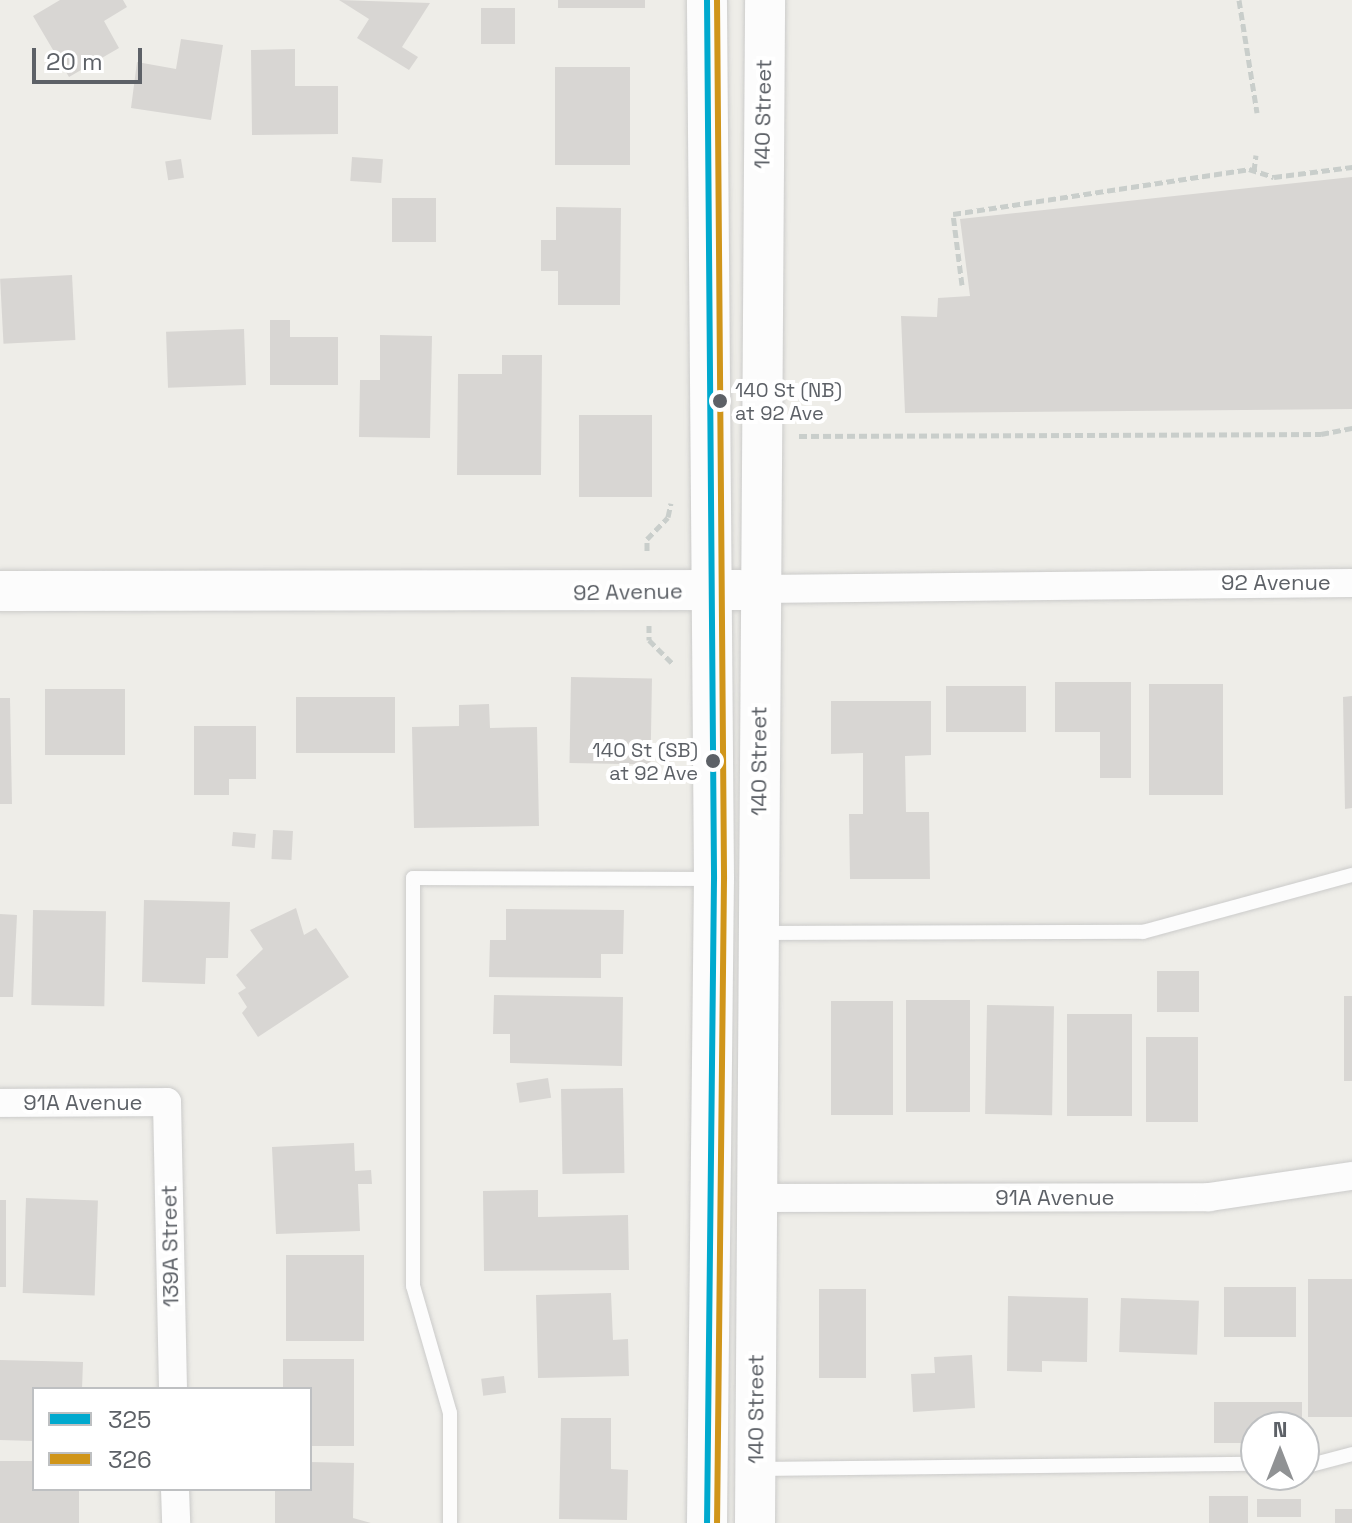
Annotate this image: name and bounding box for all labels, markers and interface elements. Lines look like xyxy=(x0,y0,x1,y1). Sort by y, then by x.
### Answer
scale bar xyxy=(36,32,146,82)
text: 20 m xyxy=(46,46,103,77)
street label: 140 Street xyxy=(749,59,777,169)
place label: 140 St (NB) at 92 Ave xyxy=(735,378,842,425)
marker: 140 St (NB) at 92 Ave xyxy=(712,393,728,409)
street label: 92 Avenue xyxy=(1221,570,1331,596)
street label: 92 Avenue xyxy=(573,578,683,606)
street label: 140 Street xyxy=(746,706,772,816)
place label: 140 St (SB) at 92 Ave xyxy=(592,738,698,785)
marker: 140 St (SB) at 92 Ave xyxy=(705,753,721,769)
street label: 91A Avenue xyxy=(23,1090,143,1116)
street label: 139A Street xyxy=(156,1184,184,1308)
street label: 91A Avenue xyxy=(995,1185,1115,1211)
street label: 140 Street xyxy=(743,1354,769,1464)
legend xyxy=(32,1387,312,1491)
text: 325 xyxy=(108,1404,151,1435)
north arrow xyxy=(1240,1411,1320,1491)
text: N xyxy=(1273,1415,1287,1443)
text: 326 xyxy=(108,1444,152,1475)

